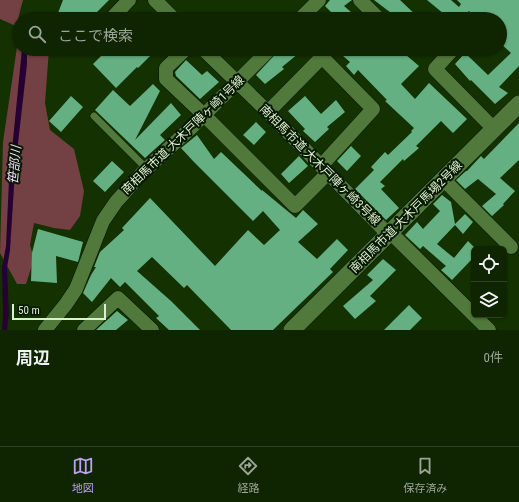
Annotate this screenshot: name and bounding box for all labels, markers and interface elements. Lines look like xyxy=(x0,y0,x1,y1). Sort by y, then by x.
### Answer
search box xyxy=(12,12,507,56)
icon: search xyxy=(26,23,48,45)
text: ここで検索 xyxy=(58,27,133,45)
street label: 南相馬市道 大木戸陣ヶ崎1号線 xyxy=(119,73,247,197)
street label: 南相馬市道 大木戸陣ヶ崎3号線 xyxy=(257,102,383,228)
water label: 笹部川 xyxy=(5,143,24,185)
street label: 南相馬市道 大木戸馬場2号線 xyxy=(347,158,465,276)
map controls xyxy=(471,246,507,318)
button: locate xyxy=(471,246,507,282)
button: layers xyxy=(471,282,507,318)
scale bar xyxy=(12,302,106,321)
text: 50 m xyxy=(18,304,40,317)
text: 周辺 xyxy=(16,348,50,368)
text: 0件 xyxy=(484,350,503,365)
tab: 地図 xyxy=(72,455,94,495)
tab: 経路 xyxy=(237,455,259,495)
tab: 保存済み xyxy=(403,455,447,495)

